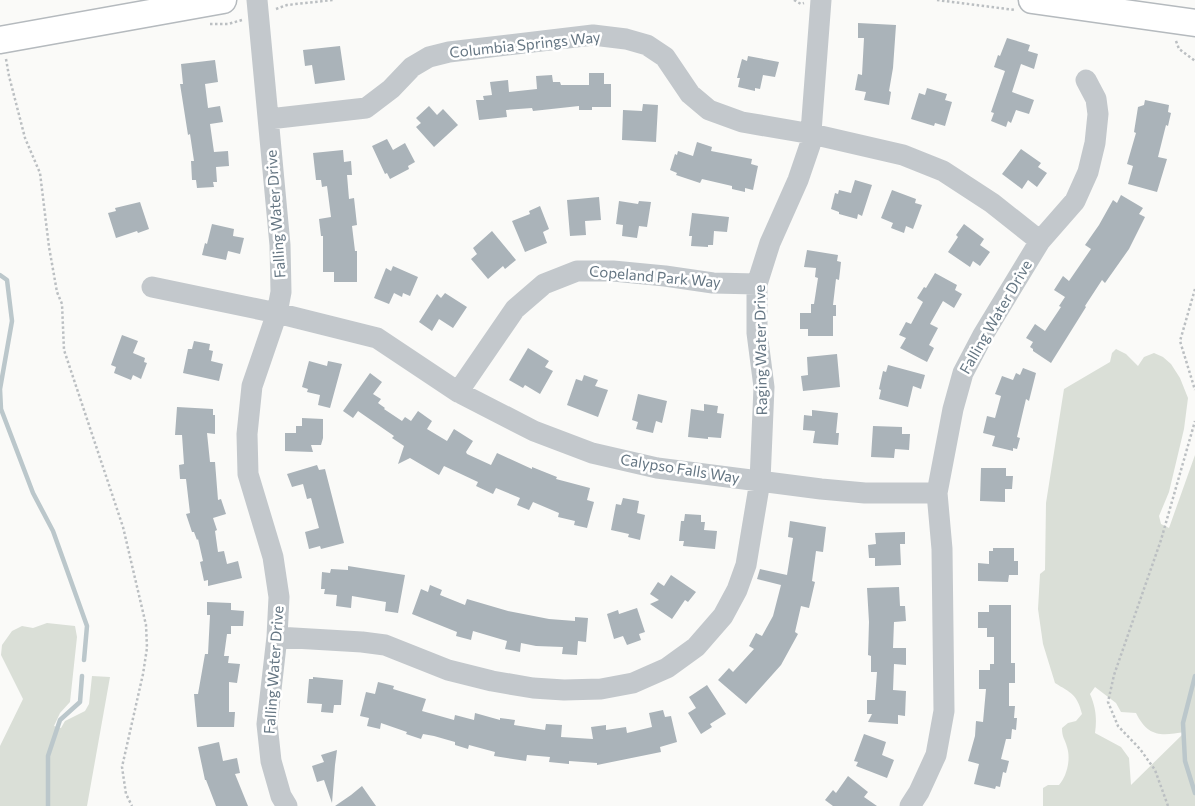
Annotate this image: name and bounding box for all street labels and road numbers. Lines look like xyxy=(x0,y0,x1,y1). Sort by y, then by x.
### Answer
street label: Columbia Springs Way xyxy=(448,27,602,61)
street label: Falling Water Drive xyxy=(262,149,288,279)
street label: Falling Water Drive xyxy=(955,256,1035,377)
street label: Copeland Park Way xyxy=(589,261,722,291)
street label: Raging Water Drive xyxy=(750,284,770,416)
street label: Calypso Falls Way xyxy=(619,450,741,486)
street label: Falling Water Drive xyxy=(260,605,286,735)

